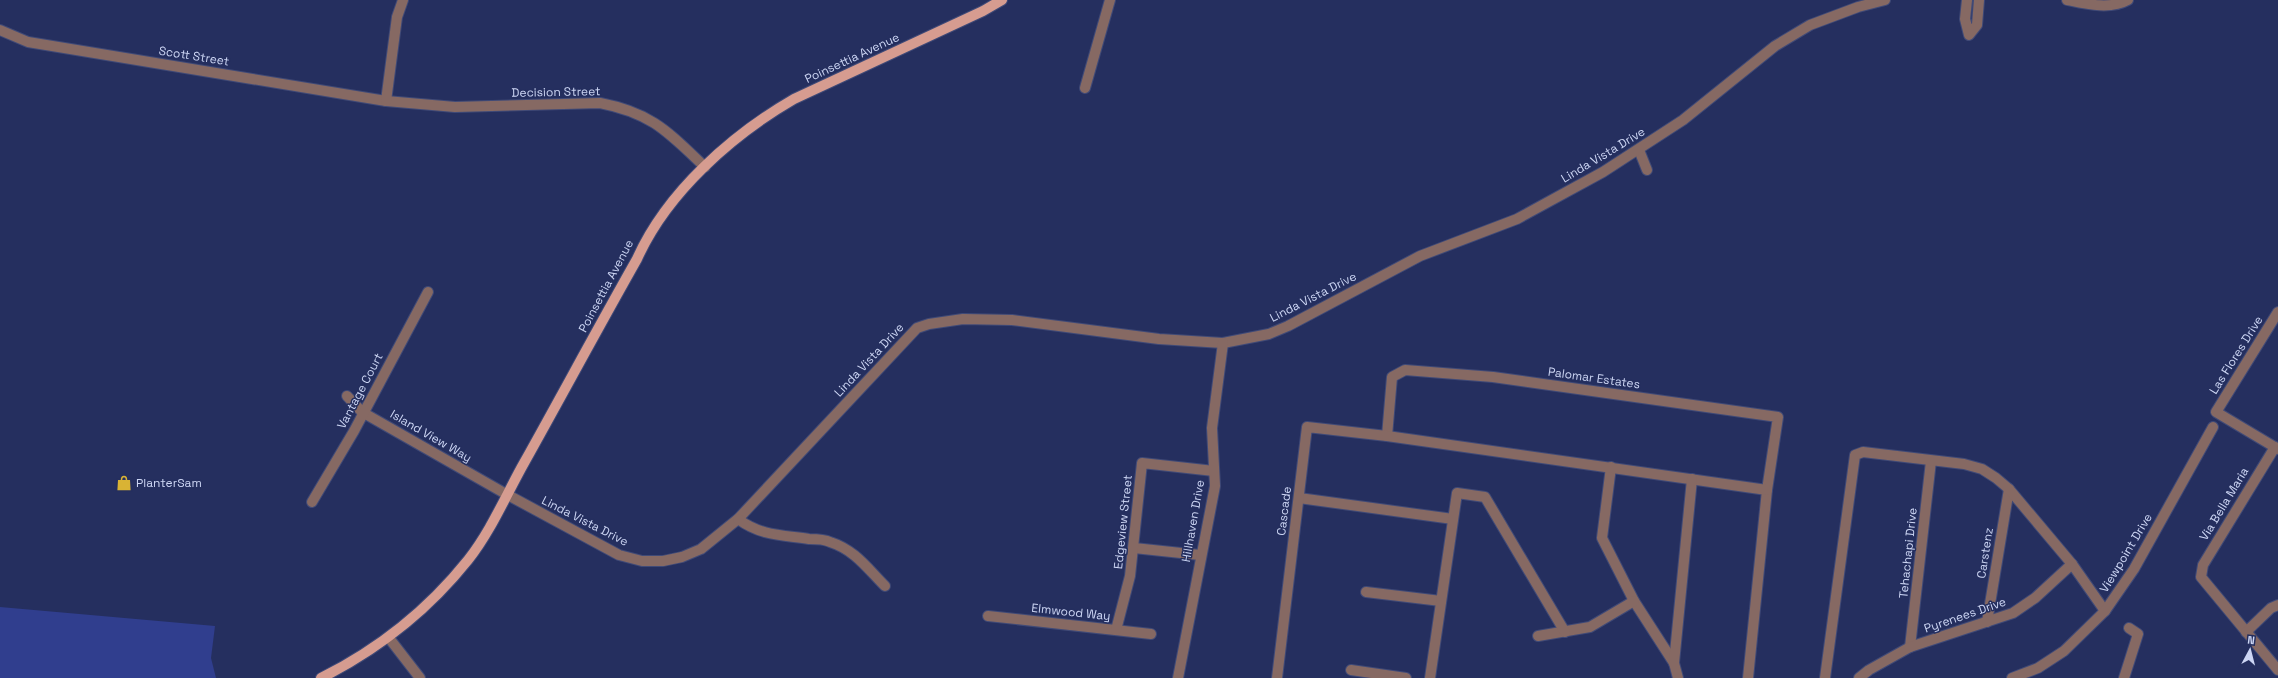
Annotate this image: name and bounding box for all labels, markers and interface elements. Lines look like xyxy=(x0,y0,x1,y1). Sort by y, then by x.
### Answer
street label: Poinsettia Avenue xyxy=(802,29,902,87)
street label: Scott Street xyxy=(158,43,230,69)
street label: Decision Street xyxy=(511,83,601,101)
street label: Linda Vista Drive xyxy=(1558,124,1648,186)
street label: Poinsettia Avenue xyxy=(575,237,637,335)
street label: Linda Vista Drive xyxy=(1267,268,1359,326)
street label: Las Flores Drive xyxy=(2206,313,2266,397)
street label: Linda Vista Drive xyxy=(831,320,907,400)
street label: Vantage Court xyxy=(333,350,387,432)
street label: Palomar Estates xyxy=(1547,364,1641,392)
street label: Island View Way xyxy=(387,406,475,466)
street label: Via Bella Maria xyxy=(2196,464,2252,544)
shop icon: PlanterSam xyxy=(115,474,133,492)
street label: Edgeview Street xyxy=(1110,474,1136,570)
place label: PlanterSam xyxy=(136,475,202,491)
street label: Hillhaven Drive xyxy=(1178,479,1208,563)
street label: Cascade xyxy=(1273,485,1295,537)
street label: Linda Vista Drive xyxy=(539,492,631,550)
street label: Tehachapi Drive xyxy=(1895,507,1921,599)
street label: Viewpoint Drive xyxy=(2096,510,2156,596)
street label: Carstenz xyxy=(1973,526,1997,580)
street label: Pyrenees Drive xyxy=(1922,593,2008,637)
street label: Elmwood Way xyxy=(1031,600,1111,624)
north arrow xyxy=(2230,630,2270,670)
text: N xyxy=(2247,633,2256,647)

